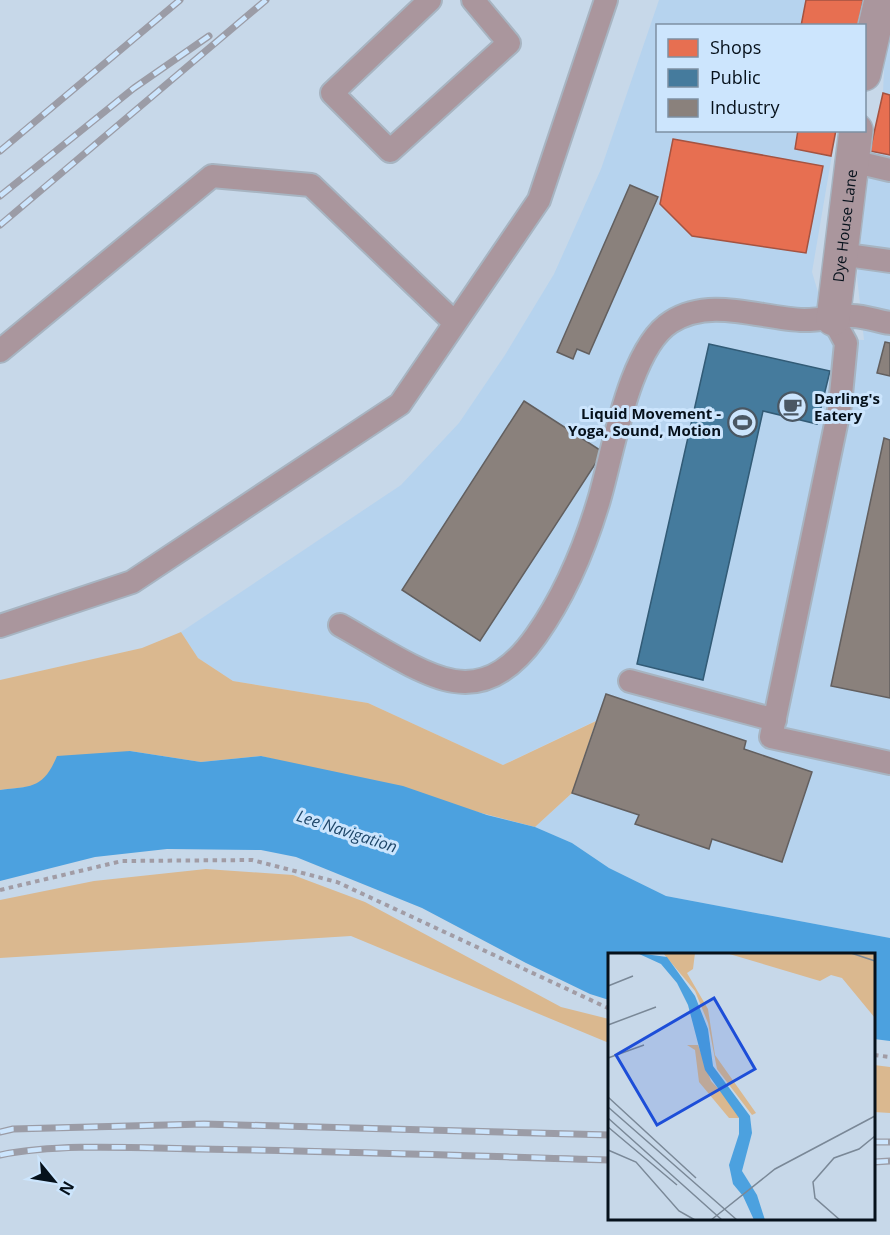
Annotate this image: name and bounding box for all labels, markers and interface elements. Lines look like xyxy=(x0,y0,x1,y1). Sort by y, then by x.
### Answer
legend xyxy=(656,24,866,132)
text: Shops xyxy=(710,35,761,59)
text: Public xyxy=(710,65,761,89)
text: Industry xyxy=(710,95,780,119)
street label: Dye House Lane xyxy=(828,168,861,283)
place label: Darling's Eatery xyxy=(814,388,880,425)
cafe icon: Darling's Eatery xyxy=(777,391,809,423)
place label: Liquid Movement - Yoga, Sound, Motion xyxy=(568,403,721,440)
sports icon: Liquid Movement - Yoga, Sound, Motion xyxy=(726,406,758,438)
water label: Lee Navigation xyxy=(294,804,400,858)
inset map xyxy=(608,953,875,1220)
north arrow xyxy=(24,1151,84,1211)
text: N xyxy=(54,1177,80,1200)

